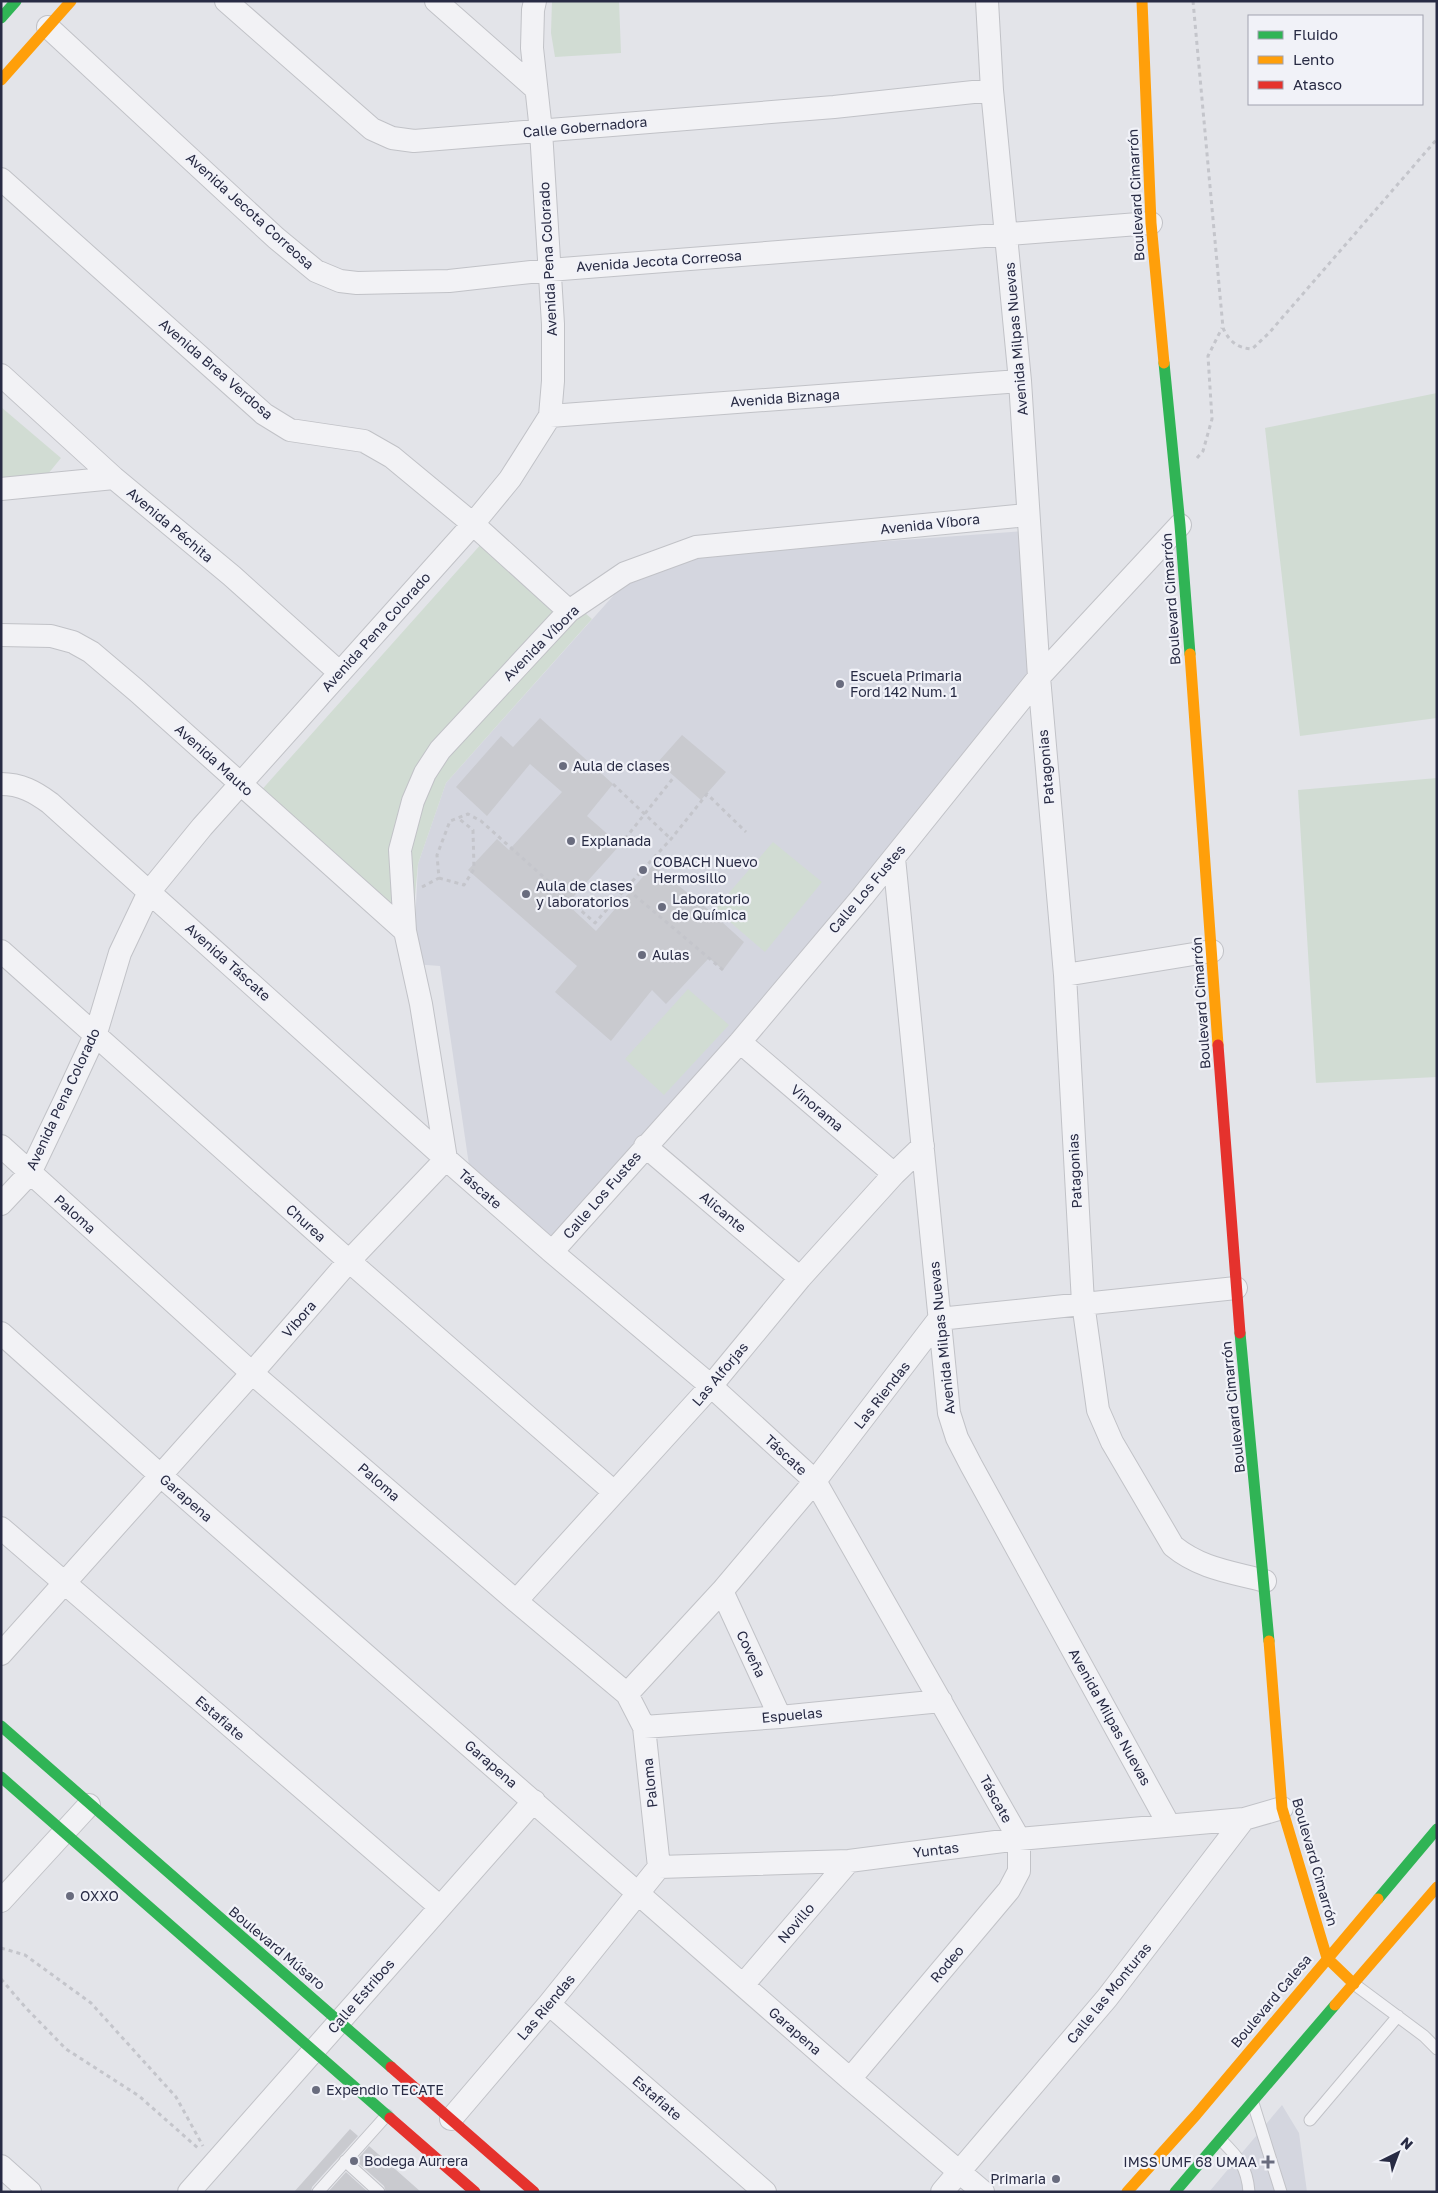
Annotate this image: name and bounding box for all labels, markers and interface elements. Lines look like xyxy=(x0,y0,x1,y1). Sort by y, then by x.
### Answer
legend xyxy=(1248,15,1423,105)
text: Fluido xyxy=(1293,25,1338,43)
text: Lento xyxy=(1293,50,1334,68)
text: Atasco xyxy=(1293,75,1342,93)
street label: Calle Gobernadora xyxy=(522,113,648,140)
street label: Boulevard Cimarrón xyxy=(1124,128,1147,262)
street label: Avenida Jecota Correosa xyxy=(183,149,318,273)
street label: Avenida Pena Colorado xyxy=(535,181,560,337)
street label: Avenida Jecota Correosa xyxy=(576,246,742,275)
street label: Avenida Milpas Nuevas xyxy=(1000,262,1031,416)
street label: Avenida Brea Verdosa xyxy=(156,315,277,423)
street label: Avenida Biznaga xyxy=(730,385,840,410)
street label: Avenida Péchita xyxy=(124,484,217,566)
street label: Avenida Víbora xyxy=(879,510,981,537)
street label: Boulevard Cimarrón xyxy=(1157,532,1184,666)
street label: Avenida Pena Colorado xyxy=(318,569,434,695)
street label: Avenida Víbora xyxy=(499,601,582,684)
place label: Escuela Primaria Ford 142 Num. 1 xyxy=(850,667,962,700)
marker: Escuela Primaria Ford 142 Num. 1 xyxy=(834,678,846,690)
street label: Avenida Mauto xyxy=(172,720,257,799)
street label: Patagonias xyxy=(1034,729,1057,805)
place label: Aula de clases xyxy=(573,757,670,774)
marker: Aula de clases xyxy=(557,760,569,772)
place label: Explanada xyxy=(581,832,651,849)
marker: Explanada xyxy=(565,835,577,847)
street label: Calle Los Fustes xyxy=(825,841,909,936)
place label: COBACH Nuevo Hermosillo xyxy=(653,853,758,886)
marker: COBACH Nuevo Hermosillo xyxy=(637,864,649,876)
place label: Aula de clases y laboratorios xyxy=(536,877,633,910)
marker: Aula de clases y laboratorios xyxy=(520,888,532,900)
place label: Laboratorio de Química xyxy=(672,890,750,923)
marker: Laboratorio de Química xyxy=(656,901,668,913)
street label: Avenida Táscate xyxy=(182,919,274,1004)
street label: Boulevard Cimarrón xyxy=(1187,936,1214,1070)
place label: Aulas xyxy=(652,946,689,963)
marker: Aulas xyxy=(636,949,648,961)
street label: Avenida Pena Colorado xyxy=(22,1025,103,1172)
street label: Vinorama xyxy=(787,1081,847,1135)
street label: Patagonias xyxy=(1064,1133,1085,1209)
street label: Calle Los Fustes xyxy=(559,1147,644,1242)
street label: Táscate xyxy=(455,1165,505,1212)
street label: Alicante xyxy=(697,1187,750,1236)
street label: Paloma xyxy=(51,1191,100,1237)
street label: Churea xyxy=(283,1200,330,1245)
street label: Avenida Milpas Nuevas xyxy=(925,1261,958,1416)
street label: Vibora xyxy=(278,1297,319,1341)
street label: Las Alforjas xyxy=(688,1338,751,1409)
street label: Boulevard Cimarrón xyxy=(1217,1340,1248,1474)
street label: Las Riendas xyxy=(850,1358,913,1432)
street label: Táscate xyxy=(762,1431,811,1479)
street label: Paloma xyxy=(355,1459,404,1504)
street label: Garapena xyxy=(157,1470,216,1525)
street label: Coveña xyxy=(733,1628,770,1680)
street label: Avenida Milpas Nuevas xyxy=(1066,1645,1155,1788)
street label: Estafiate xyxy=(192,1692,248,1744)
street label: Espuelas xyxy=(761,1703,823,1726)
street label: Garapena xyxy=(462,1736,521,1791)
street label: Paloma xyxy=(638,1757,661,1809)
street label: Táscate xyxy=(976,1772,1016,1826)
street label: Boulevard Cimarrón xyxy=(1289,1796,1342,1928)
street label: Yuntas xyxy=(912,1838,960,1861)
place label: OXXO xyxy=(80,1887,119,1904)
marker: OXXO xyxy=(64,1890,76,1902)
street label: Novillo xyxy=(774,1899,818,1946)
street label: Boulevard Músaro xyxy=(226,1902,329,1993)
street label: Calle las Monturas xyxy=(1063,1939,1154,2047)
street label: Rodeo xyxy=(926,1942,967,1986)
street label: Boulevard Calesa xyxy=(1227,1951,1315,2051)
street label: Calle Estribos xyxy=(324,1955,398,2036)
street label: Las Riendas xyxy=(513,1970,578,2043)
street label: Garapena xyxy=(766,2003,825,2058)
street label: Estafiate xyxy=(629,2072,685,2124)
place label: Expendio TECATE xyxy=(326,2081,444,2098)
marker: Expendio TECATE xyxy=(310,2084,322,2096)
north arrow xyxy=(1373,2128,1423,2178)
text: N xyxy=(1397,2133,1417,2153)
place label: Bodega Aurrera xyxy=(364,2152,468,2169)
place label: IMSS UMF 68 UMAA xyxy=(1123,2153,1258,2170)
marker: Bodega Aurrera xyxy=(348,2155,360,2167)
marker: IMSS UMF 68 UMAA xyxy=(1261,2155,1275,2169)
place label: Primaria xyxy=(990,2170,1046,2187)
marker: Primaria xyxy=(1050,2173,1062,2185)

